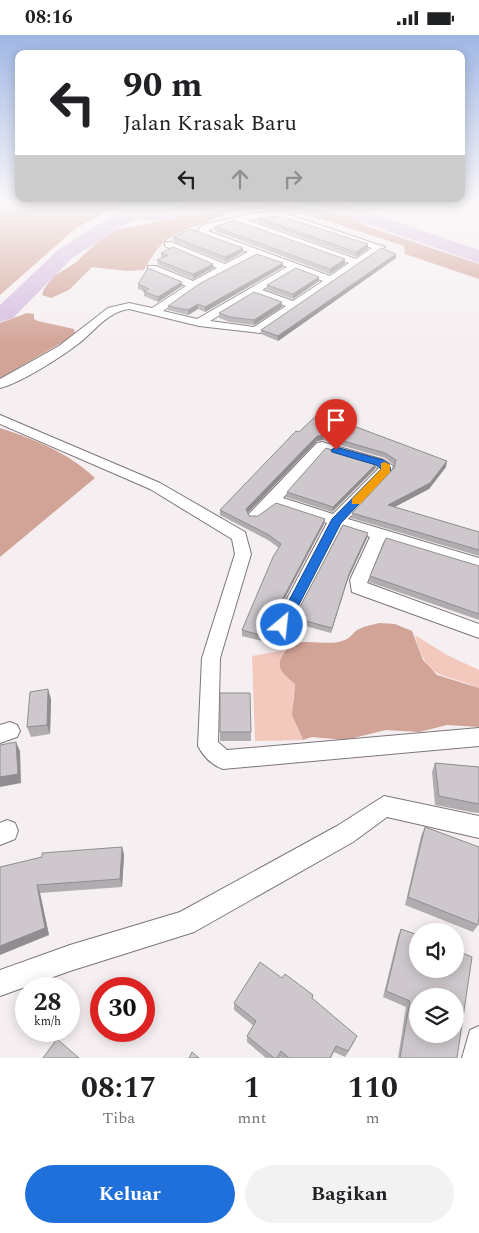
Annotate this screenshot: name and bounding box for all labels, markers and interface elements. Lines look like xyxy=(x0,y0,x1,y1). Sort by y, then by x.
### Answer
text: 08:16 xyxy=(25,3,73,32)
text: 90 m xyxy=(123,59,203,112)
icon: left xyxy=(40,70,105,135)
text: Jalan Krasak Baru xyxy=(123,107,297,140)
icon: left xyxy=(173,165,201,193)
icon: ahead xyxy=(226,165,254,193)
icon: right xyxy=(279,165,307,193)
pin xyxy=(315,399,357,450)
icon: arrive xyxy=(322,406,350,434)
position arrow xyxy=(255,598,307,650)
map controls xyxy=(409,923,464,1043)
button: sound xyxy=(409,923,464,978)
speed limit sign: 30 xyxy=(90,977,155,1042)
text: 28 xyxy=(33,984,62,1022)
button: layers xyxy=(409,988,464,1043)
text: km/h xyxy=(34,1012,61,1031)
text: 08:17 xyxy=(81,1065,156,1111)
text: 1 xyxy=(244,1065,260,1111)
text: 110 xyxy=(347,1065,398,1111)
text: Tiba xyxy=(102,1106,135,1130)
text: mnt xyxy=(238,1106,266,1130)
text: m xyxy=(366,1106,380,1130)
button: Keluar xyxy=(25,1165,235,1223)
button: Bagikan xyxy=(245,1165,454,1223)

